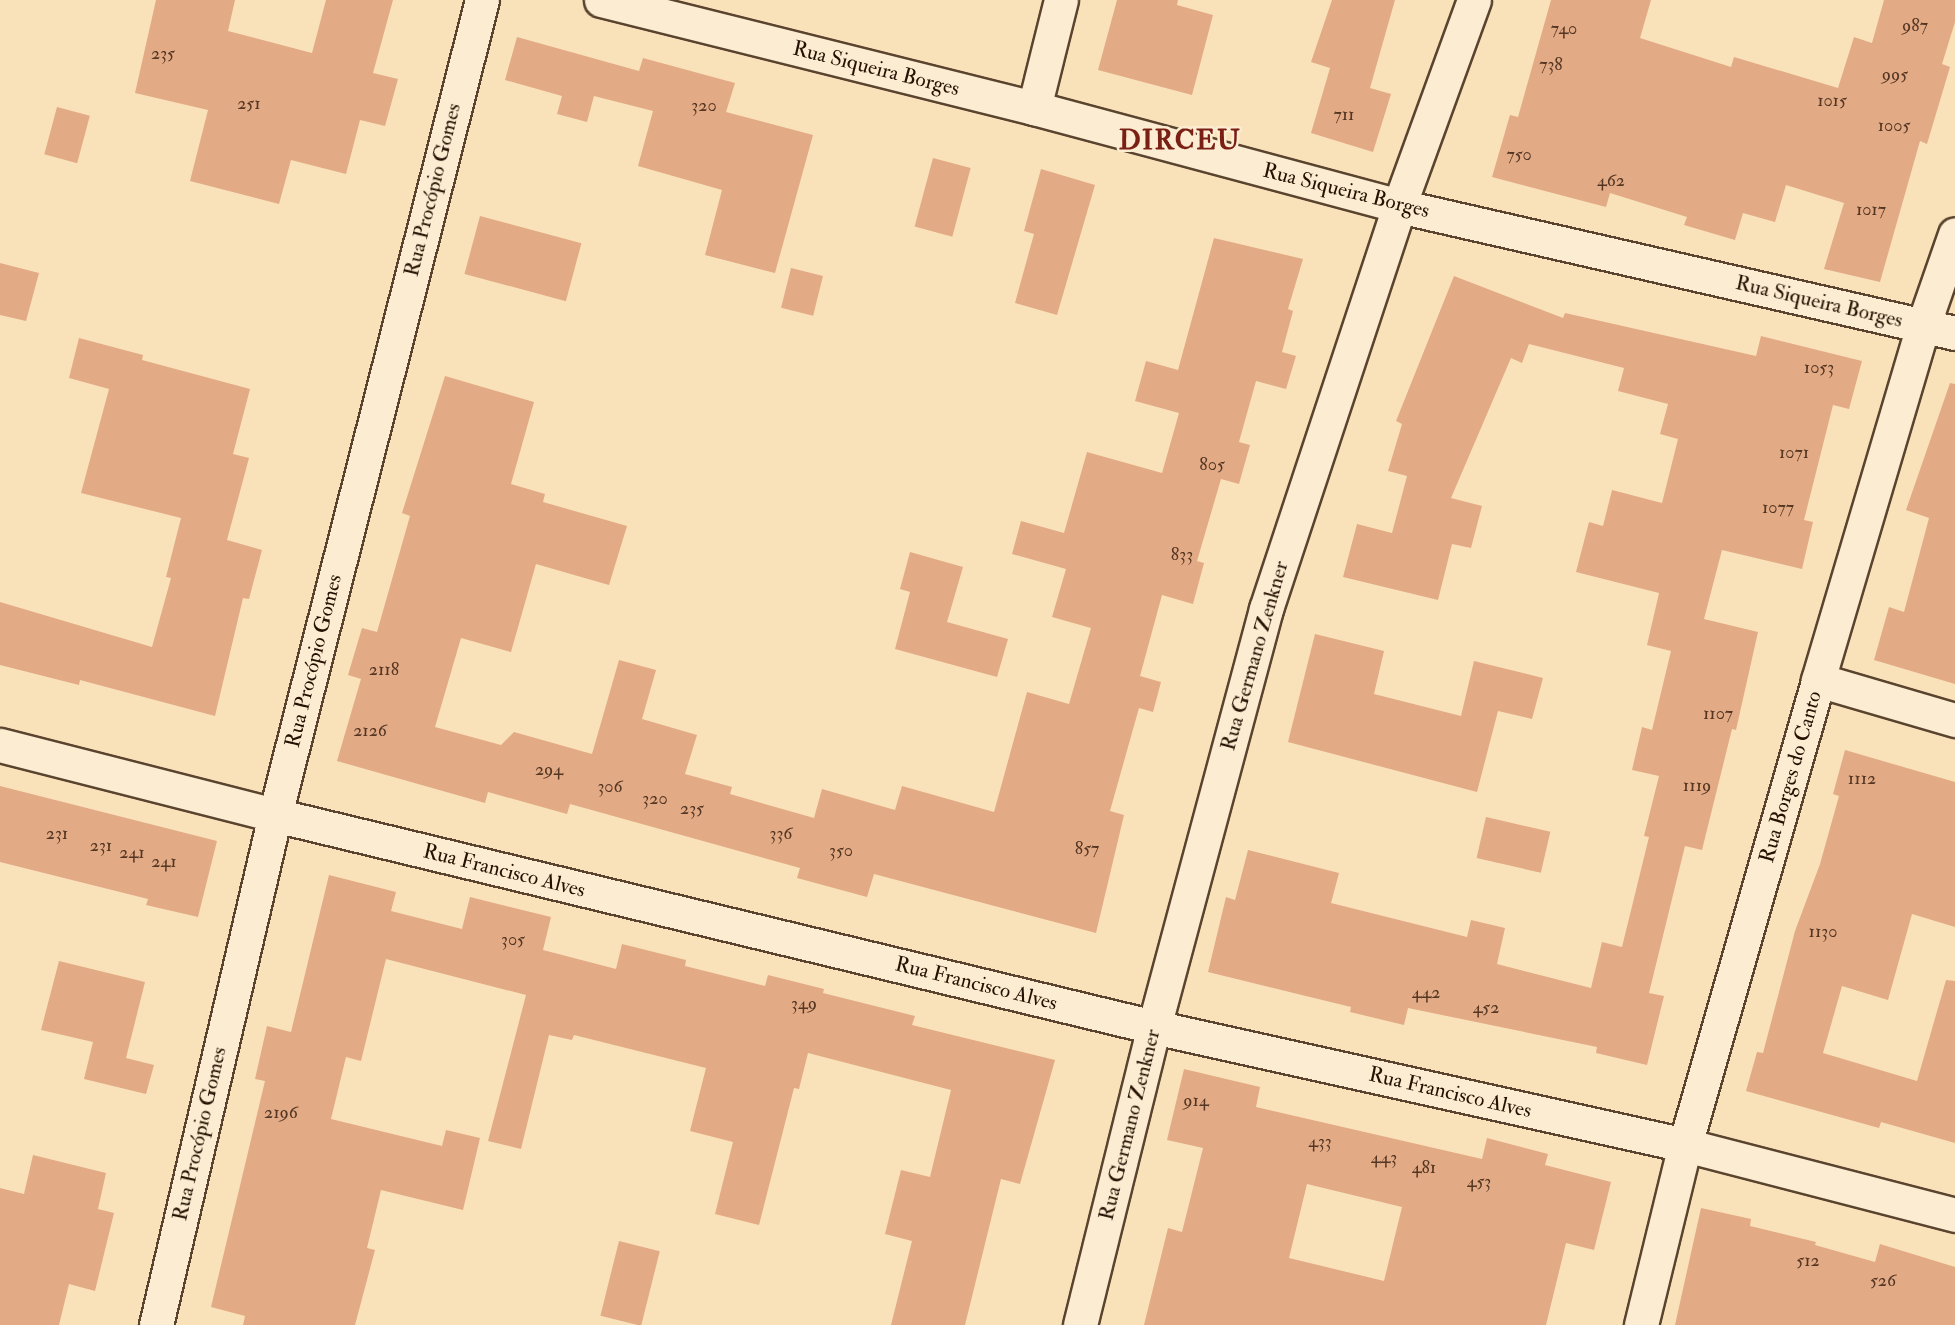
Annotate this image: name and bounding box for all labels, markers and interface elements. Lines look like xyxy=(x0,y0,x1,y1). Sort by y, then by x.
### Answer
house number: 987 xyxy=(1902,15,1928,37)
house number: 740 xyxy=(1551,18,1577,40)
street label: Rua Siqueira Borges xyxy=(790,36,962,102)
house number: 235 xyxy=(151,43,175,65)
house number: 738 xyxy=(1539,54,1563,76)
house number: 995 xyxy=(1882,64,1908,86)
house number: 1015 xyxy=(1817,90,1847,112)
house number: 251 xyxy=(237,93,261,115)
house number: 320 xyxy=(691,95,717,117)
street label: Rua Procópio Gomes xyxy=(399,101,467,279)
house number: 711 xyxy=(1333,104,1355,126)
house number: 1005 xyxy=(1878,115,1910,137)
district label: DIRCEU xyxy=(1119,125,1241,157)
house number: 750 xyxy=(1506,144,1532,166)
street label: Rua Siqueira Borges xyxy=(1260,158,1432,224)
house number: 462 xyxy=(1597,170,1625,192)
house number: 1017 xyxy=(1856,199,1886,221)
street label: Rua Siqueira Borges xyxy=(1733,271,1905,333)
house number: 1053 xyxy=(1804,357,1834,379)
house number: 1071 xyxy=(1779,442,1809,464)
house number: 805 xyxy=(1199,454,1225,476)
house number: 1077 xyxy=(1762,497,1794,519)
house number: 833 xyxy=(1171,544,1193,566)
street label: Rua Germano Zenkner xyxy=(1216,558,1294,754)
street label: Rua Procópio Gomes xyxy=(280,572,348,750)
house number: 2118 xyxy=(369,659,399,681)
street label: Rua Borges do Canto xyxy=(1754,688,1828,866)
house number: 1107 xyxy=(1703,703,1733,725)
house number: 2126 xyxy=(353,720,387,742)
house number: 294 xyxy=(535,759,563,781)
house number: 1112 xyxy=(1848,768,1876,790)
house number: 1119 xyxy=(1683,775,1711,797)
house number: 306 xyxy=(597,776,623,798)
house number: 320 xyxy=(642,788,668,810)
house number: 235 xyxy=(680,798,704,820)
house number: 231 xyxy=(46,823,68,845)
house number: 336 xyxy=(770,823,792,845)
house number: 231 xyxy=(90,835,112,857)
house number: 857 xyxy=(1075,838,1099,860)
street label: Rua Francisco Alves xyxy=(420,839,588,903)
house number: 350 xyxy=(829,840,853,862)
house number: 241 xyxy=(119,842,145,864)
house number: 241 xyxy=(151,851,177,873)
house number: 1130 xyxy=(1809,921,1837,943)
house number: 305 xyxy=(501,929,525,951)
street label: Rua Francisco Alves xyxy=(892,952,1060,1016)
house number: 442 xyxy=(1412,982,1440,1004)
house number: 349 xyxy=(791,993,817,1015)
house number: 452 xyxy=(1473,997,1499,1019)
street label: Rua Germano Zenkner xyxy=(1094,1027,1166,1223)
street label: Rua Procópio Gomes xyxy=(168,1045,232,1223)
street label: Rua Francisco Alves xyxy=(1366,1062,1534,1124)
house number: 914 xyxy=(1183,1090,1209,1112)
house number: 2196 xyxy=(264,1102,298,1124)
house number: 433 xyxy=(1308,1131,1332,1153)
house number: 443 xyxy=(1371,1147,1397,1169)
house number: 481 xyxy=(1412,1157,1436,1179)
house number: 453 xyxy=(1467,1171,1491,1193)
house number: 512 xyxy=(1796,1250,1820,1272)
house number: 526 xyxy=(1870,1270,1896,1292)

